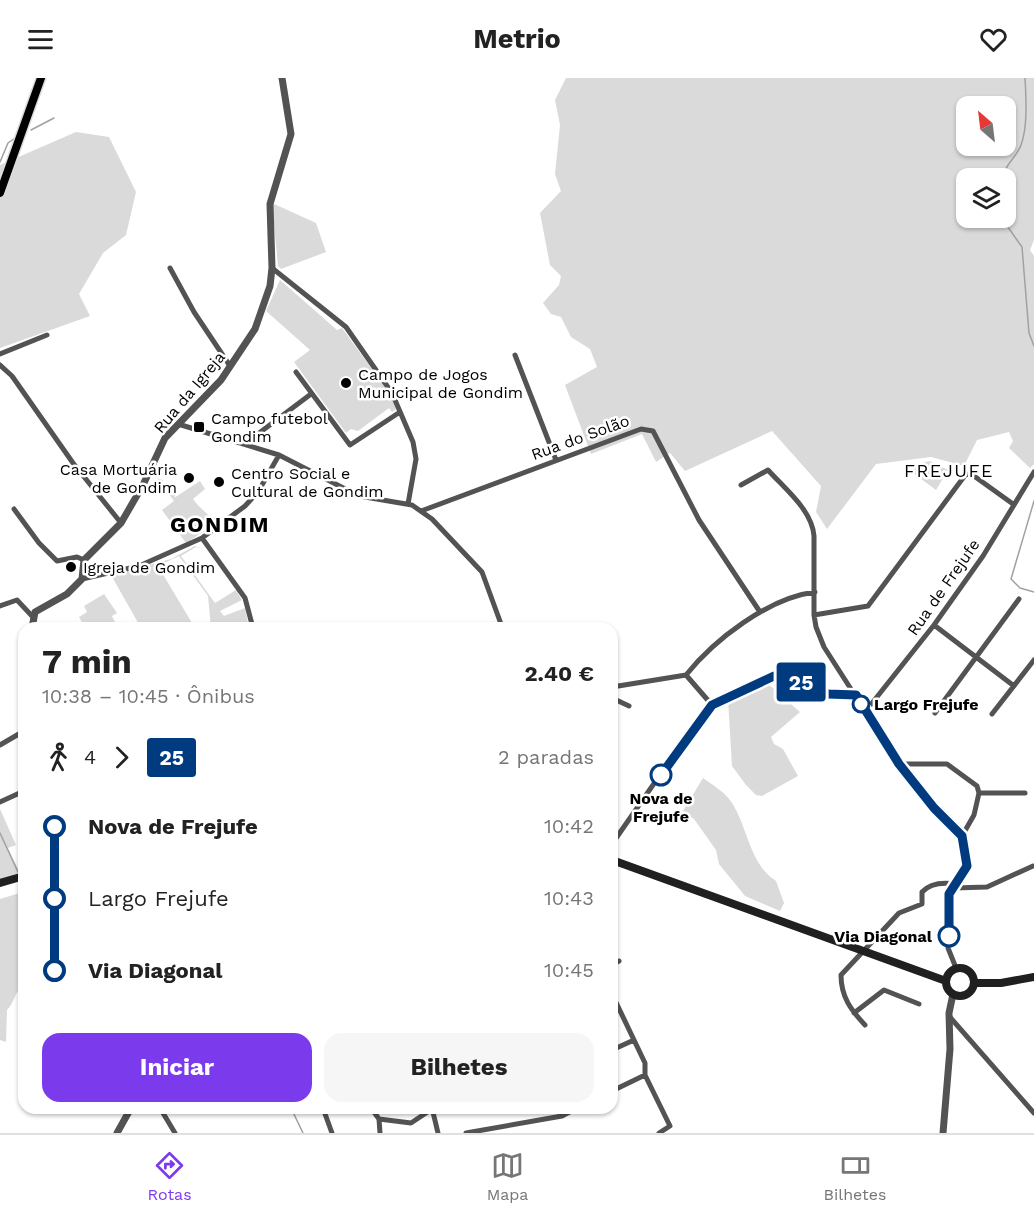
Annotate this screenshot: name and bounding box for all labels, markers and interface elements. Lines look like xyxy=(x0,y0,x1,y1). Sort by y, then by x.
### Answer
icon: menu xyxy=(24,23,57,56)
text: Metrio xyxy=(473,23,561,55)
icon: heart xyxy=(977,23,1010,56)
north arrow xyxy=(956,96,1016,156)
map controls xyxy=(956,96,1016,228)
button: layers xyxy=(956,168,1016,228)
street label: Rua da Igreja xyxy=(150,348,229,437)
place label: Campo de Jogos Municipal de Gondim xyxy=(358,365,523,402)
marker: Campo de Jogos Municipal de Gondim xyxy=(339,376,353,390)
place label: Campo futebol Gondim xyxy=(211,409,328,446)
street label: Rua do Solão xyxy=(529,411,632,464)
marker: Campo futebol Gondim xyxy=(192,420,206,434)
place label: Casa Mortuária de Gondim xyxy=(60,460,177,497)
district label: FREJUFE xyxy=(904,460,994,481)
place label: Centro Social e Cultural de Gondim xyxy=(231,464,384,501)
marker: Casa Mortuária de Gondim xyxy=(182,471,196,485)
marker: Centro Social e Cultural de Gondim xyxy=(212,475,226,489)
district label: GONDIM xyxy=(170,512,270,537)
street label: Rua de Frejufe xyxy=(903,535,984,639)
place label: Igreja de Gondim xyxy=(83,558,215,577)
marker: Igreja de Gondim xyxy=(64,560,78,574)
text: 7 min xyxy=(42,642,132,681)
text: 2.40 € xyxy=(524,661,594,686)
line badge: 25 xyxy=(774,662,828,702)
text: 25 xyxy=(789,670,813,695)
text: 10:38 – 10:45 · Ônibus xyxy=(42,684,255,708)
marker: Largo Frejufe xyxy=(852,695,870,713)
place label: Largo Frejufe xyxy=(874,695,979,714)
icon: walk xyxy=(42,741,75,774)
icon: forward xyxy=(105,741,138,774)
text: 4 xyxy=(84,745,96,769)
text: 25 xyxy=(159,745,184,770)
text: 2 paradas xyxy=(498,745,594,769)
marker: Nova de Frejufe xyxy=(650,764,672,786)
place label: Nova de Frejufe xyxy=(629,789,693,826)
text: Nova de Frejufe xyxy=(88,814,258,839)
text: 10:42 xyxy=(544,814,594,838)
text: Largo Frejufe xyxy=(88,886,229,911)
text: 10:43 xyxy=(544,886,594,910)
marker: Via Diagonal xyxy=(938,925,960,947)
place label: Via Diagonal xyxy=(834,927,933,946)
text: Via Diagonal xyxy=(88,958,222,983)
text: 10:45 xyxy=(544,958,594,982)
button: Iniciar xyxy=(42,1033,312,1102)
button: Bilhetes xyxy=(324,1033,594,1102)
tab: Rotas xyxy=(148,1149,192,1204)
tab: Mapa xyxy=(487,1149,528,1204)
tab: Bilhetes xyxy=(824,1149,886,1204)

